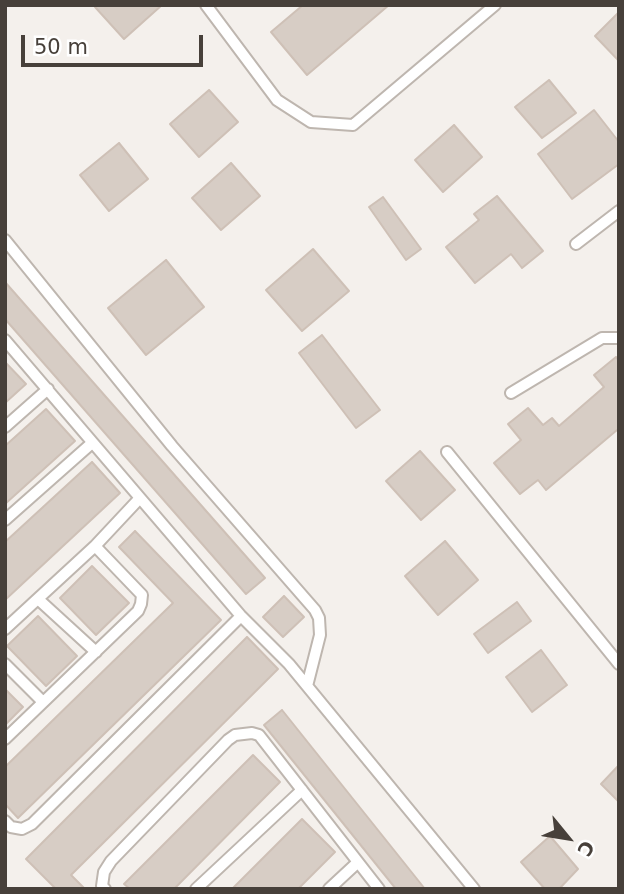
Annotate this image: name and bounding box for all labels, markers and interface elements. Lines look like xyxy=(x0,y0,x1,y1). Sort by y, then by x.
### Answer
scale bar xyxy=(24,21,206,65)
text: 50 m xyxy=(34,35,88,59)
north arrow xyxy=(533,803,603,873)
text: С xyxy=(573,837,599,860)

